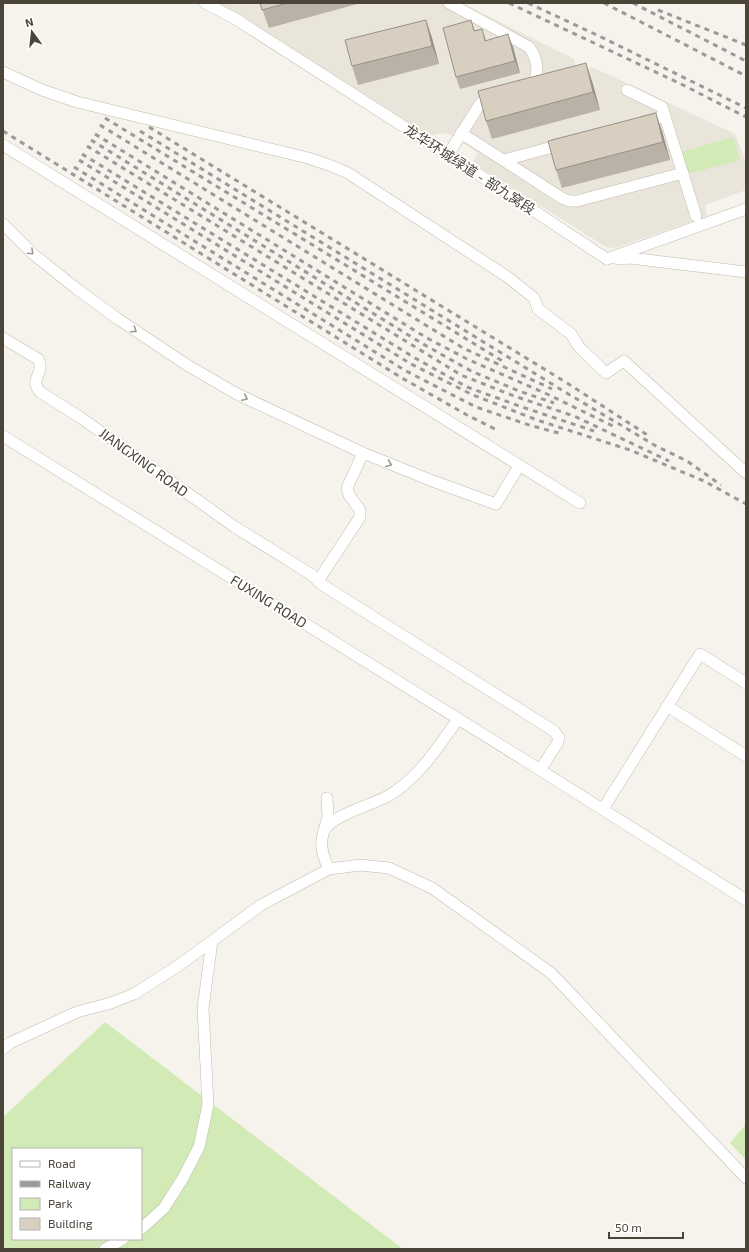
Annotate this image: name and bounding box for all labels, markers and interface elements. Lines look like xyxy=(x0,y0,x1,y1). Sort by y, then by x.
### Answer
north arrow xyxy=(12,12,52,52)
text: N xyxy=(24,15,35,29)
street label: 龙华环城绿道 - 部九窝段 xyxy=(401,120,539,218)
one-way arrow xyxy=(26,247,34,254)
one-way arrow xyxy=(130,325,137,332)
one-way arrow xyxy=(241,393,249,401)
street label: JIANGXING ROAD xyxy=(96,424,192,500)
one-way arrow xyxy=(385,459,392,467)
street label: FUXING ROAD xyxy=(228,571,310,631)
legend xyxy=(12,1148,142,1240)
text: Road xyxy=(48,1156,76,1170)
text: Railway xyxy=(48,1176,92,1190)
text: Park xyxy=(48,1196,73,1210)
scale bar xyxy=(609,1214,683,1240)
text: Building xyxy=(48,1216,93,1230)
text: 50 m xyxy=(615,1220,642,1234)

